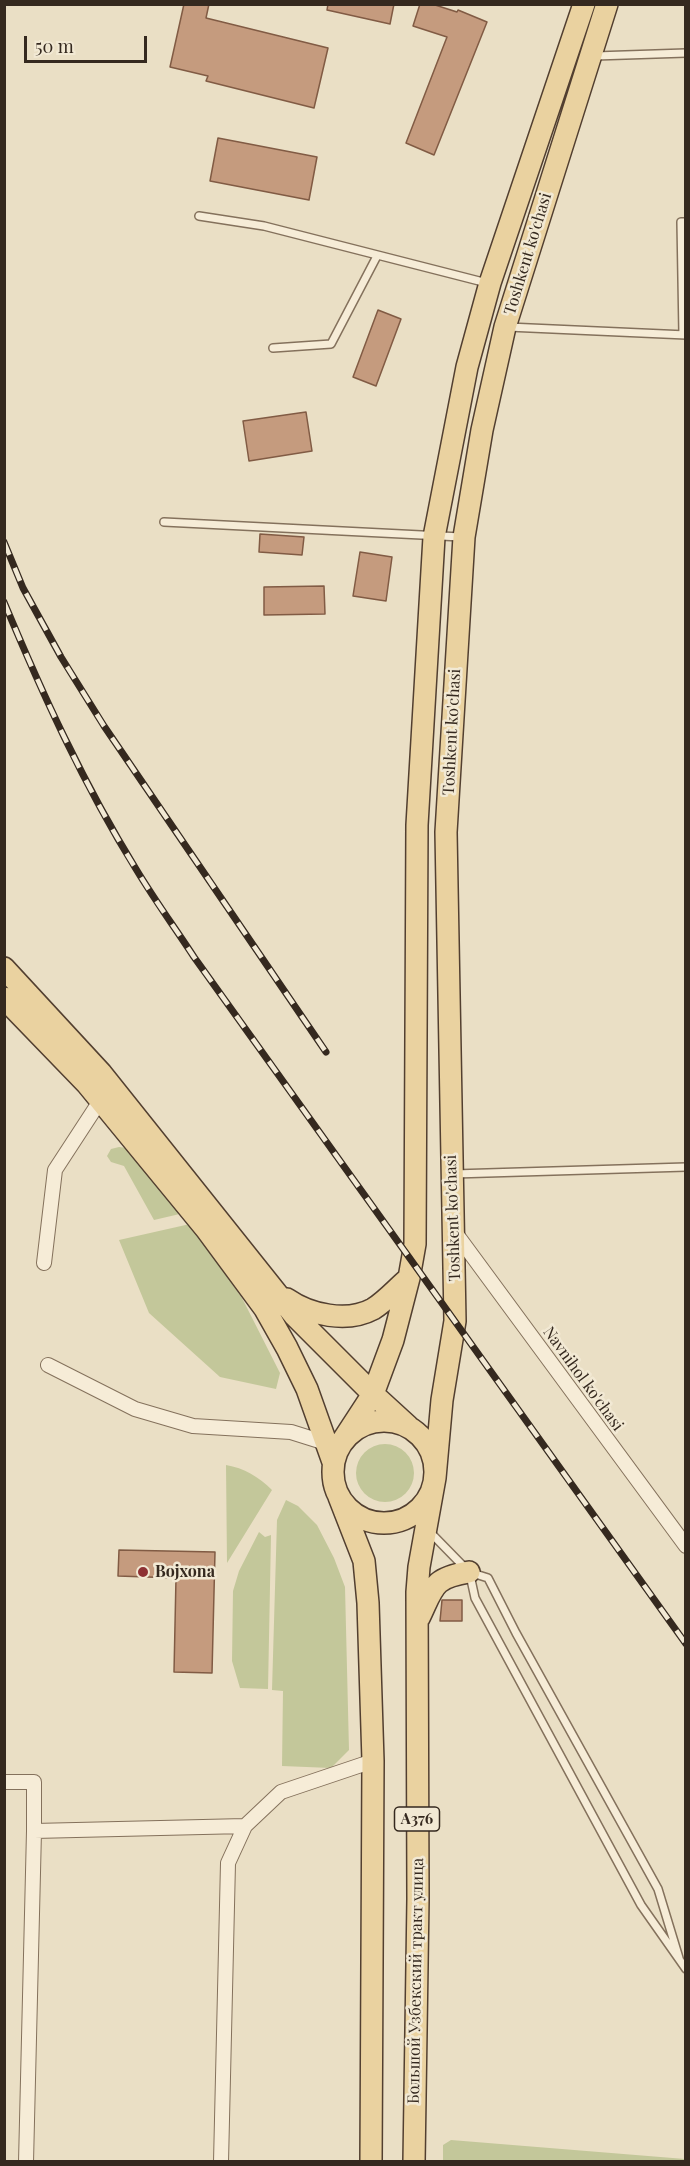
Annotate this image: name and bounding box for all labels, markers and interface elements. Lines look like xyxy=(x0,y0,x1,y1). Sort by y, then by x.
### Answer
scale bar xyxy=(27,24,150,62)
text: 50 m xyxy=(35,34,74,58)
street label: Toshkent ko'chasi xyxy=(500,191,556,317)
street label: Toshkent ko'chasi xyxy=(439,668,465,796)
street label: Toshkent ko'chasi xyxy=(441,1154,465,1282)
street label: Navnihol ko'chasi xyxy=(539,1323,627,1435)
place label: Bojxona xyxy=(155,1562,215,1582)
marker: Bojxona xyxy=(136,1565,150,1579)
road number: A376 xyxy=(394,1807,440,1831)
street label: Большой Узбекский тракт улица xyxy=(404,1858,428,2104)

